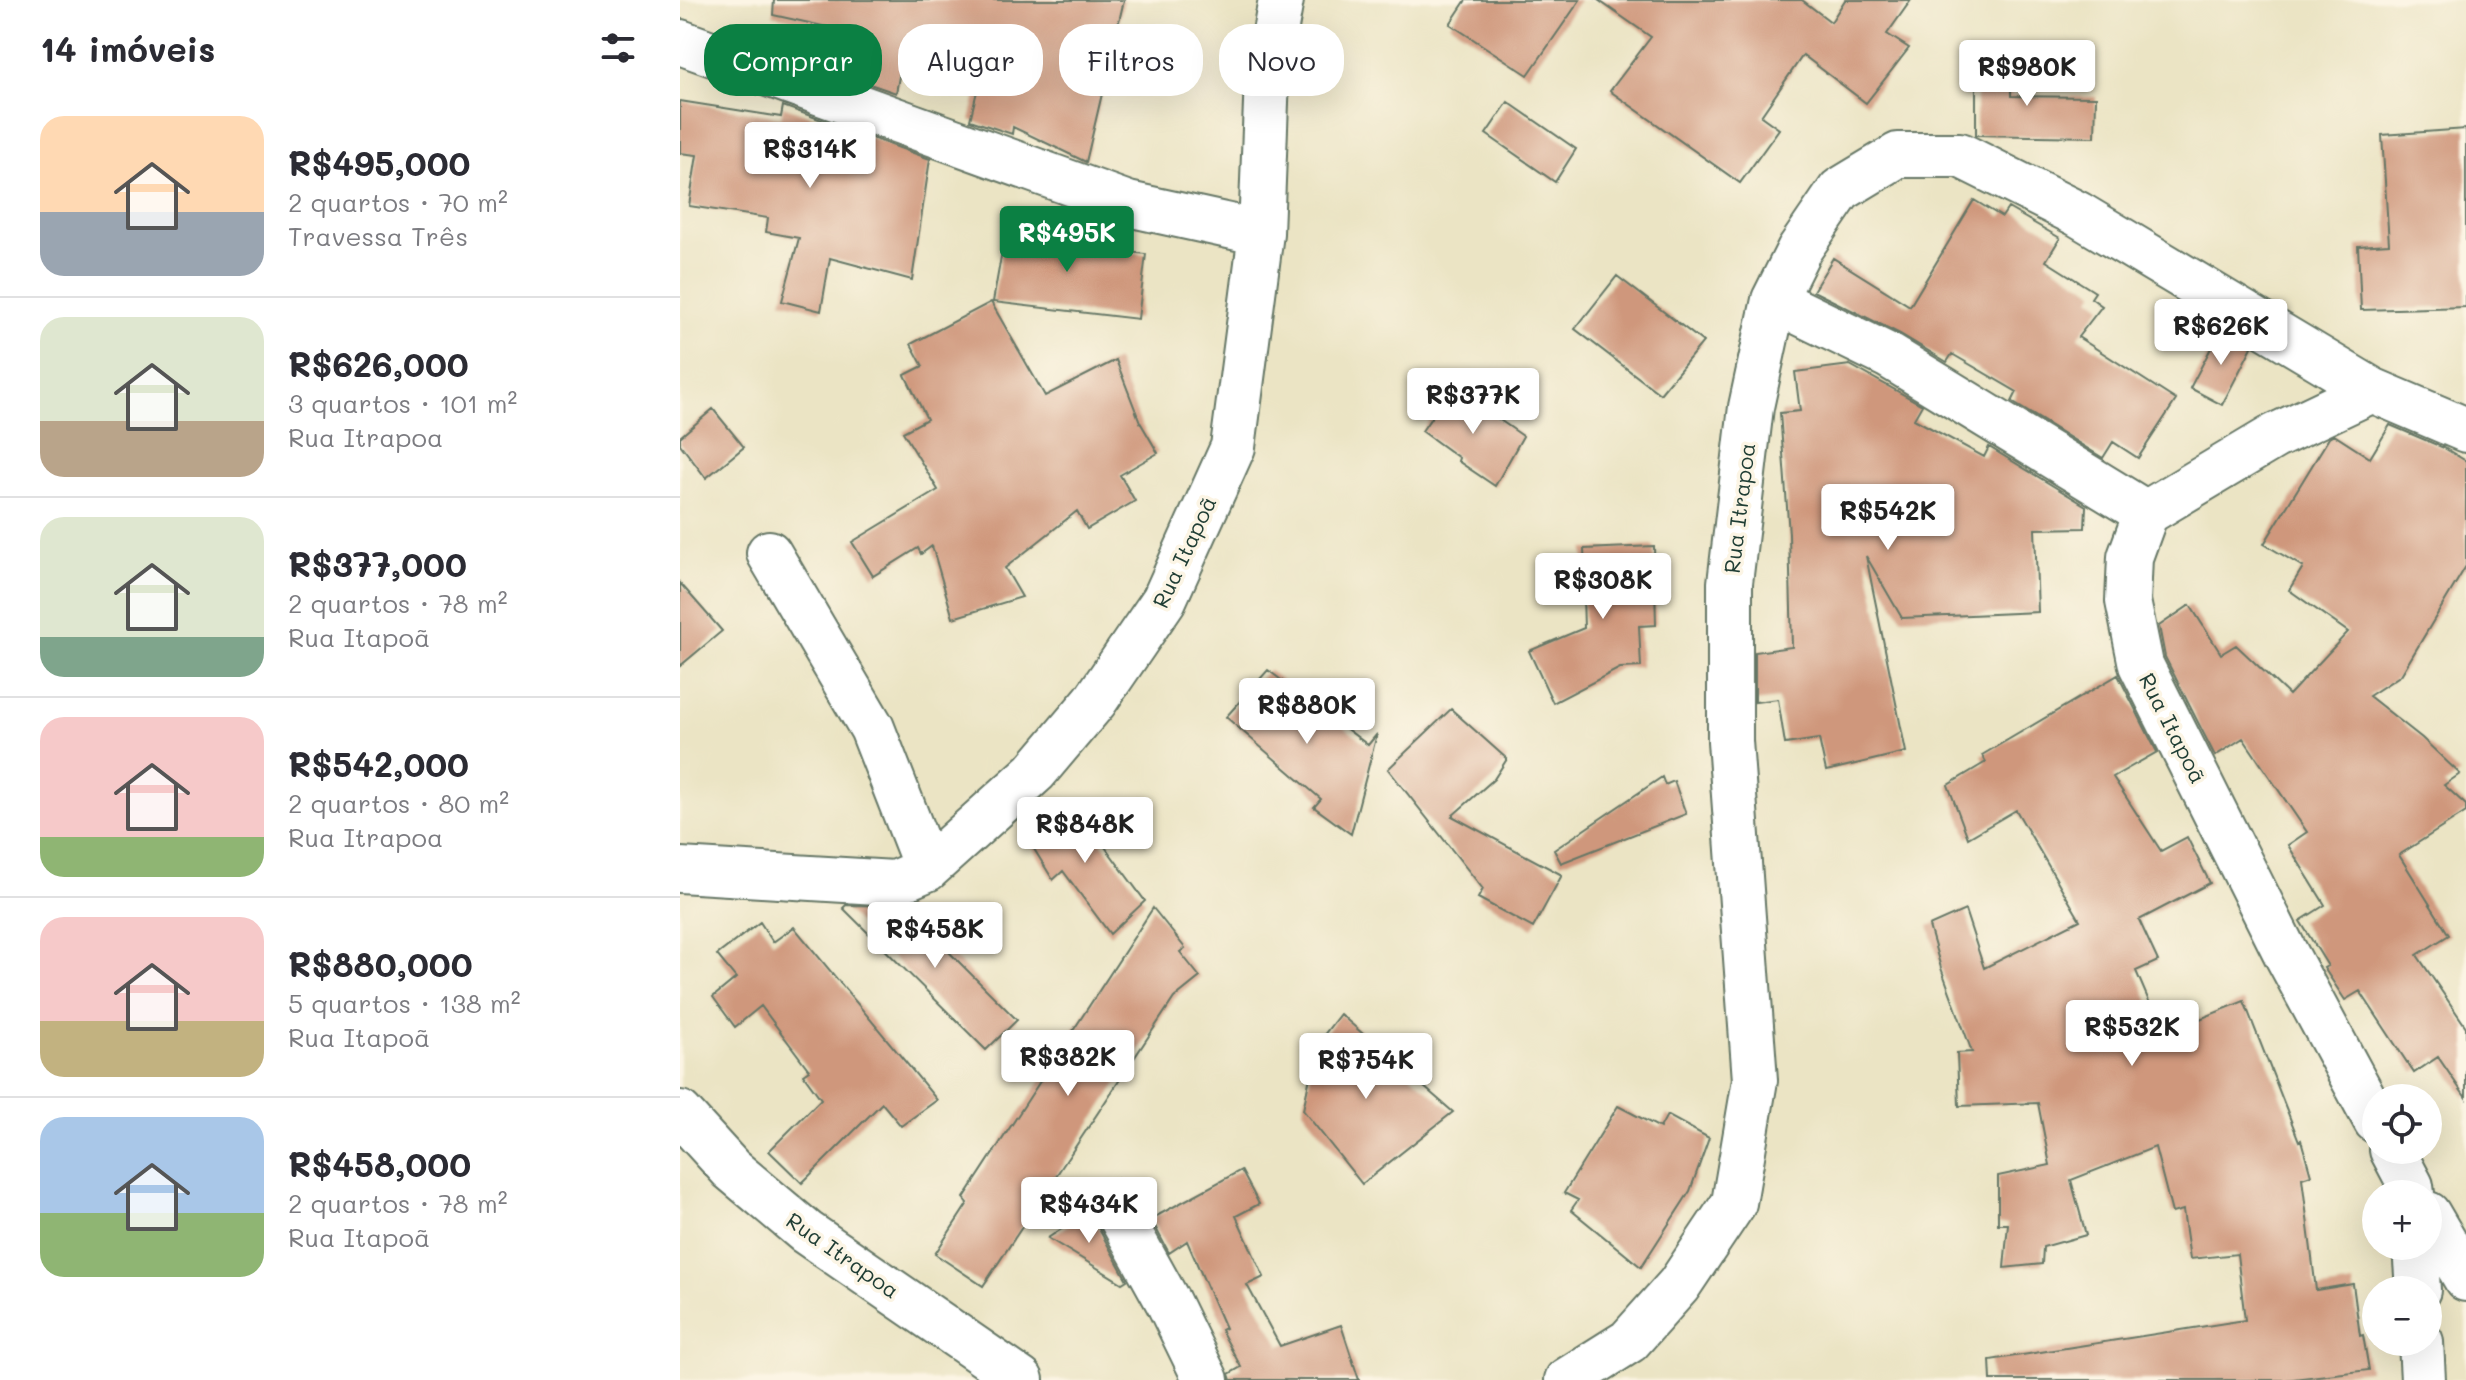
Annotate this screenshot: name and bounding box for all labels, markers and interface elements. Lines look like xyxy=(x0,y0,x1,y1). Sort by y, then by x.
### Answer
chip: Comprar xyxy=(704,24,882,96)
chip: Alugar xyxy=(898,24,1043,96)
chip: Filtros xyxy=(1059,24,1203,96)
chip: Novo xyxy=(1219,24,1344,96)
text: 14 imóveis xyxy=(40,26,215,71)
icon: filters xyxy=(596,26,640,70)
pin: R$980K xyxy=(1962,40,2092,108)
text: R$980K xyxy=(1977,49,2077,83)
pin: R$314K xyxy=(745,122,875,190)
text: R$314K xyxy=(763,131,857,165)
text: R$495,000 xyxy=(288,140,470,185)
icon: home xyxy=(104,148,200,244)
text: 2 quartos · 70 m² xyxy=(288,185,508,219)
pin: R$495K xyxy=(1002,206,1132,274)
text: R$495K xyxy=(1018,215,1116,249)
text: Travessa Três xyxy=(288,219,468,253)
pin: R$626K xyxy=(2156,299,2286,367)
text: R$626K xyxy=(2172,308,2270,342)
text: R$626,000 xyxy=(288,341,469,386)
icon: home xyxy=(104,349,200,445)
pin: R$377K xyxy=(1408,368,1538,436)
text: R$377K xyxy=(1425,377,1521,411)
text: 3 quartos · 101 m² xyxy=(288,386,517,420)
text: Rua Itrapoa xyxy=(288,420,443,454)
street label: Rua Itrapoa xyxy=(1717,441,1761,575)
pin: R$542K xyxy=(1823,484,1953,552)
street label: Rua Itapoã xyxy=(1145,491,1223,613)
text: R$542K xyxy=(1839,493,1937,527)
text: R$377,000 xyxy=(288,541,467,586)
icon: home xyxy=(104,549,200,645)
pin: R$308K xyxy=(1538,553,1668,621)
text: R$308K xyxy=(1553,562,1653,596)
text: 2 quartos · 78 m² xyxy=(288,586,507,620)
text: Rua Itapoã xyxy=(288,620,430,654)
street label: Rua Itapoã xyxy=(2133,668,2213,788)
pin: R$880K xyxy=(1242,678,1372,746)
text: R$880K xyxy=(1257,687,1357,721)
text: R$542,000 xyxy=(288,741,469,786)
icon: home xyxy=(104,749,200,845)
text: 2 quartos · 80 m² xyxy=(288,786,509,820)
pin: R$848K xyxy=(1020,797,1150,865)
text: R$848K xyxy=(1035,806,1135,840)
text: Rua Itrapoa xyxy=(288,820,443,854)
pin: R$458K xyxy=(870,902,1000,970)
text: R$458K xyxy=(886,911,984,945)
text: R$880,000 xyxy=(288,941,473,986)
icon: home xyxy=(104,949,200,1045)
text: 5 quartos · 138 m² xyxy=(288,986,521,1020)
pin: R$532K xyxy=(2067,1000,2197,1068)
text: R$532K xyxy=(2084,1009,2180,1043)
text: Rua Itapoã xyxy=(288,1020,430,1054)
pin: R$382K xyxy=(1003,1030,1133,1098)
pin: R$754K xyxy=(1301,1033,1431,1101)
text: R$382K xyxy=(1019,1039,1117,1073)
text: R$754K xyxy=(1317,1042,1415,1076)
map controls xyxy=(2362,1084,2442,1356)
button: locate xyxy=(2362,1084,2442,1164)
text: R$458,000 xyxy=(288,1141,471,1186)
icon: home xyxy=(104,1149,200,1245)
pin: R$434K xyxy=(1024,1177,1154,1245)
button: + xyxy=(2362,1180,2442,1260)
text: 2 quartos · 78 m² xyxy=(288,1186,507,1220)
text: R$434K xyxy=(1039,1186,1139,1220)
street label: Rua Itrapoa xyxy=(781,1205,905,1305)
text: Rua Itapoã xyxy=(288,1220,430,1254)
button: − xyxy=(2362,1276,2442,1356)

